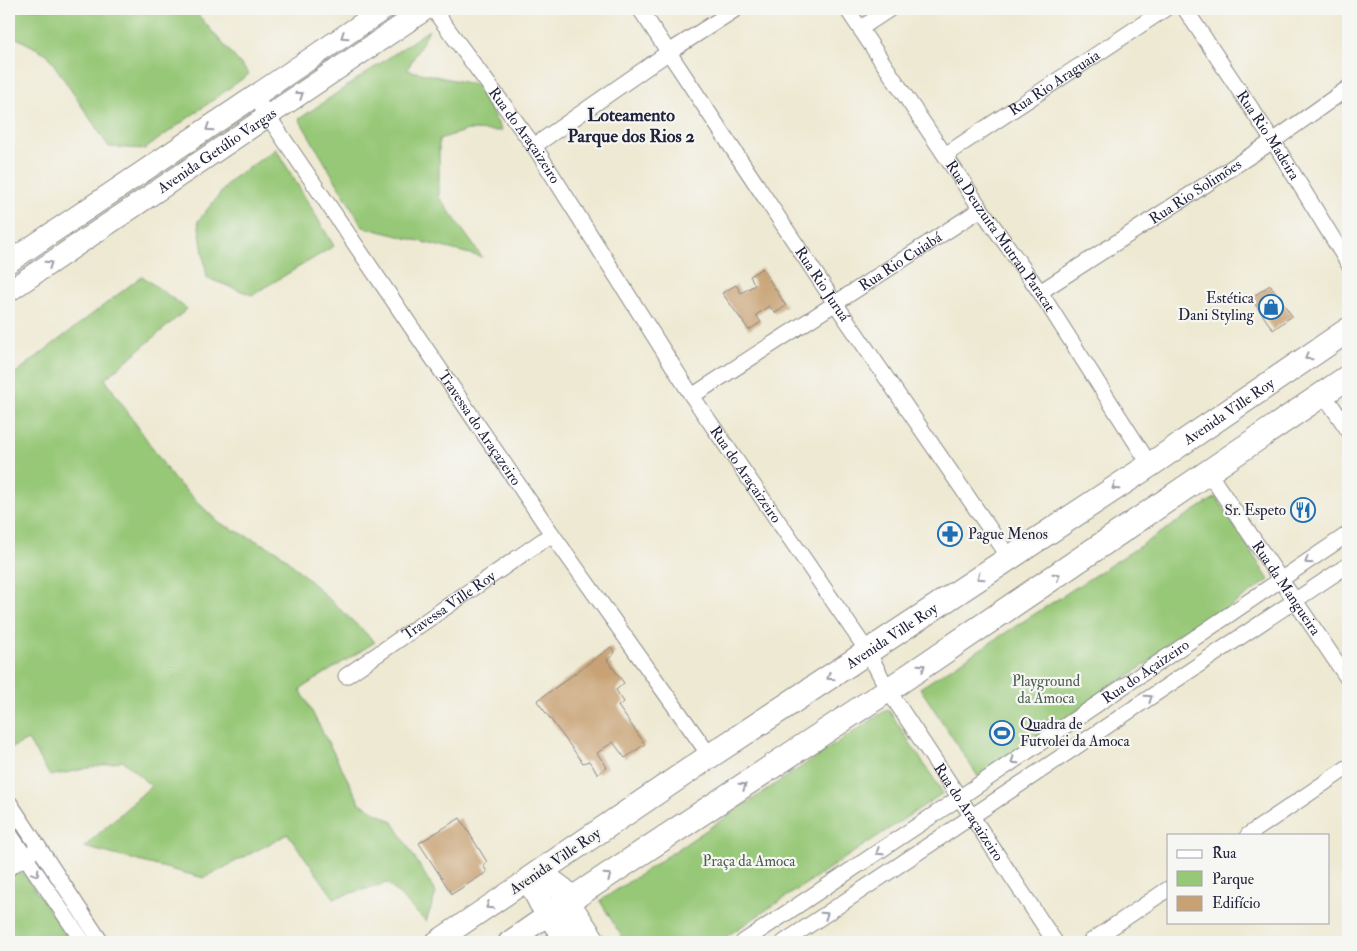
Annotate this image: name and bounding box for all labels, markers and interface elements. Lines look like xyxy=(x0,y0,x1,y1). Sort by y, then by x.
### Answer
one-way arrow xyxy=(340,30,350,39)
street label: Rua Rio Araguaia xyxy=(1005,45,1104,120)
street label: Rua do Araçaizeiro xyxy=(484,84,564,187)
street label: Rua Rio Madeira xyxy=(1232,87,1304,184)
one-way arrow xyxy=(295,92,304,101)
street label: Avenida Getúlio Vargas xyxy=(153,104,280,198)
district label: Loteamento Parque dos Rios 2 xyxy=(567,104,695,148)
one-way arrow xyxy=(206,122,215,131)
street label: Rua Rio Solimões xyxy=(1146,155,1245,229)
street label: Rua Deuzuita Mutran Paracat xyxy=(941,157,1059,316)
street label: Rua Rio Cuiabá xyxy=(855,227,946,296)
street label: Rua Rio Juruá xyxy=(790,243,854,326)
one-way arrow xyxy=(44,260,53,270)
place label: Estética Dani Styling xyxy=(1178,289,1255,325)
shop icon: Estética Dani Styling xyxy=(1258,294,1284,320)
one-way arrow xyxy=(1304,351,1314,360)
street label: Travessa do Araçazeiro xyxy=(434,367,525,489)
street label: Avenida Ville Roy xyxy=(1179,374,1279,450)
street label: Rua do Araçaizeiro xyxy=(705,423,785,527)
one-way arrow xyxy=(1112,481,1121,491)
restaurant icon: Sr. Espeto xyxy=(1290,497,1316,523)
place label: Sr. Espeto xyxy=(1224,501,1286,521)
pharmacy icon: Pague Menos xyxy=(937,521,963,547)
place label: Pague Menos xyxy=(968,525,1048,544)
street label: Rua da Mangueira xyxy=(1247,537,1325,640)
one-way arrow xyxy=(1304,555,1313,564)
street label: Travessa Ville Roy xyxy=(399,566,500,644)
one-way arrow xyxy=(976,571,986,580)
one-way arrow xyxy=(1051,573,1061,582)
street label: Avenida Ville Roy xyxy=(842,599,942,674)
street label: Rua do Açaizeiro xyxy=(1098,635,1193,708)
one-way arrow xyxy=(917,664,926,673)
one-way arrow xyxy=(827,671,836,680)
park label: Playground da Amoca xyxy=(1012,672,1081,708)
one-way arrow xyxy=(1143,695,1152,704)
place label: Quadra de Futvolei da Amoca xyxy=(1020,715,1130,751)
sports icon: Quadra de Futvolei da Amoca xyxy=(989,720,1015,746)
one-way arrow xyxy=(1010,755,1020,764)
street label: Rua do Araçaizeiro xyxy=(929,760,1008,865)
one-way arrow xyxy=(738,783,747,792)
street label: Avenida Ville Roy xyxy=(505,824,605,900)
legend xyxy=(1167,834,1330,924)
text: Rua xyxy=(1212,844,1237,863)
one-way arrow xyxy=(876,846,885,855)
park label: Praça da Amoca xyxy=(702,852,796,871)
one-way arrow xyxy=(30,868,39,877)
text: Parque xyxy=(1212,870,1254,889)
one-way arrow xyxy=(602,873,612,882)
text: Edifício xyxy=(1212,894,1260,913)
one-way arrow xyxy=(485,900,495,909)
one-way arrow xyxy=(819,912,828,921)

